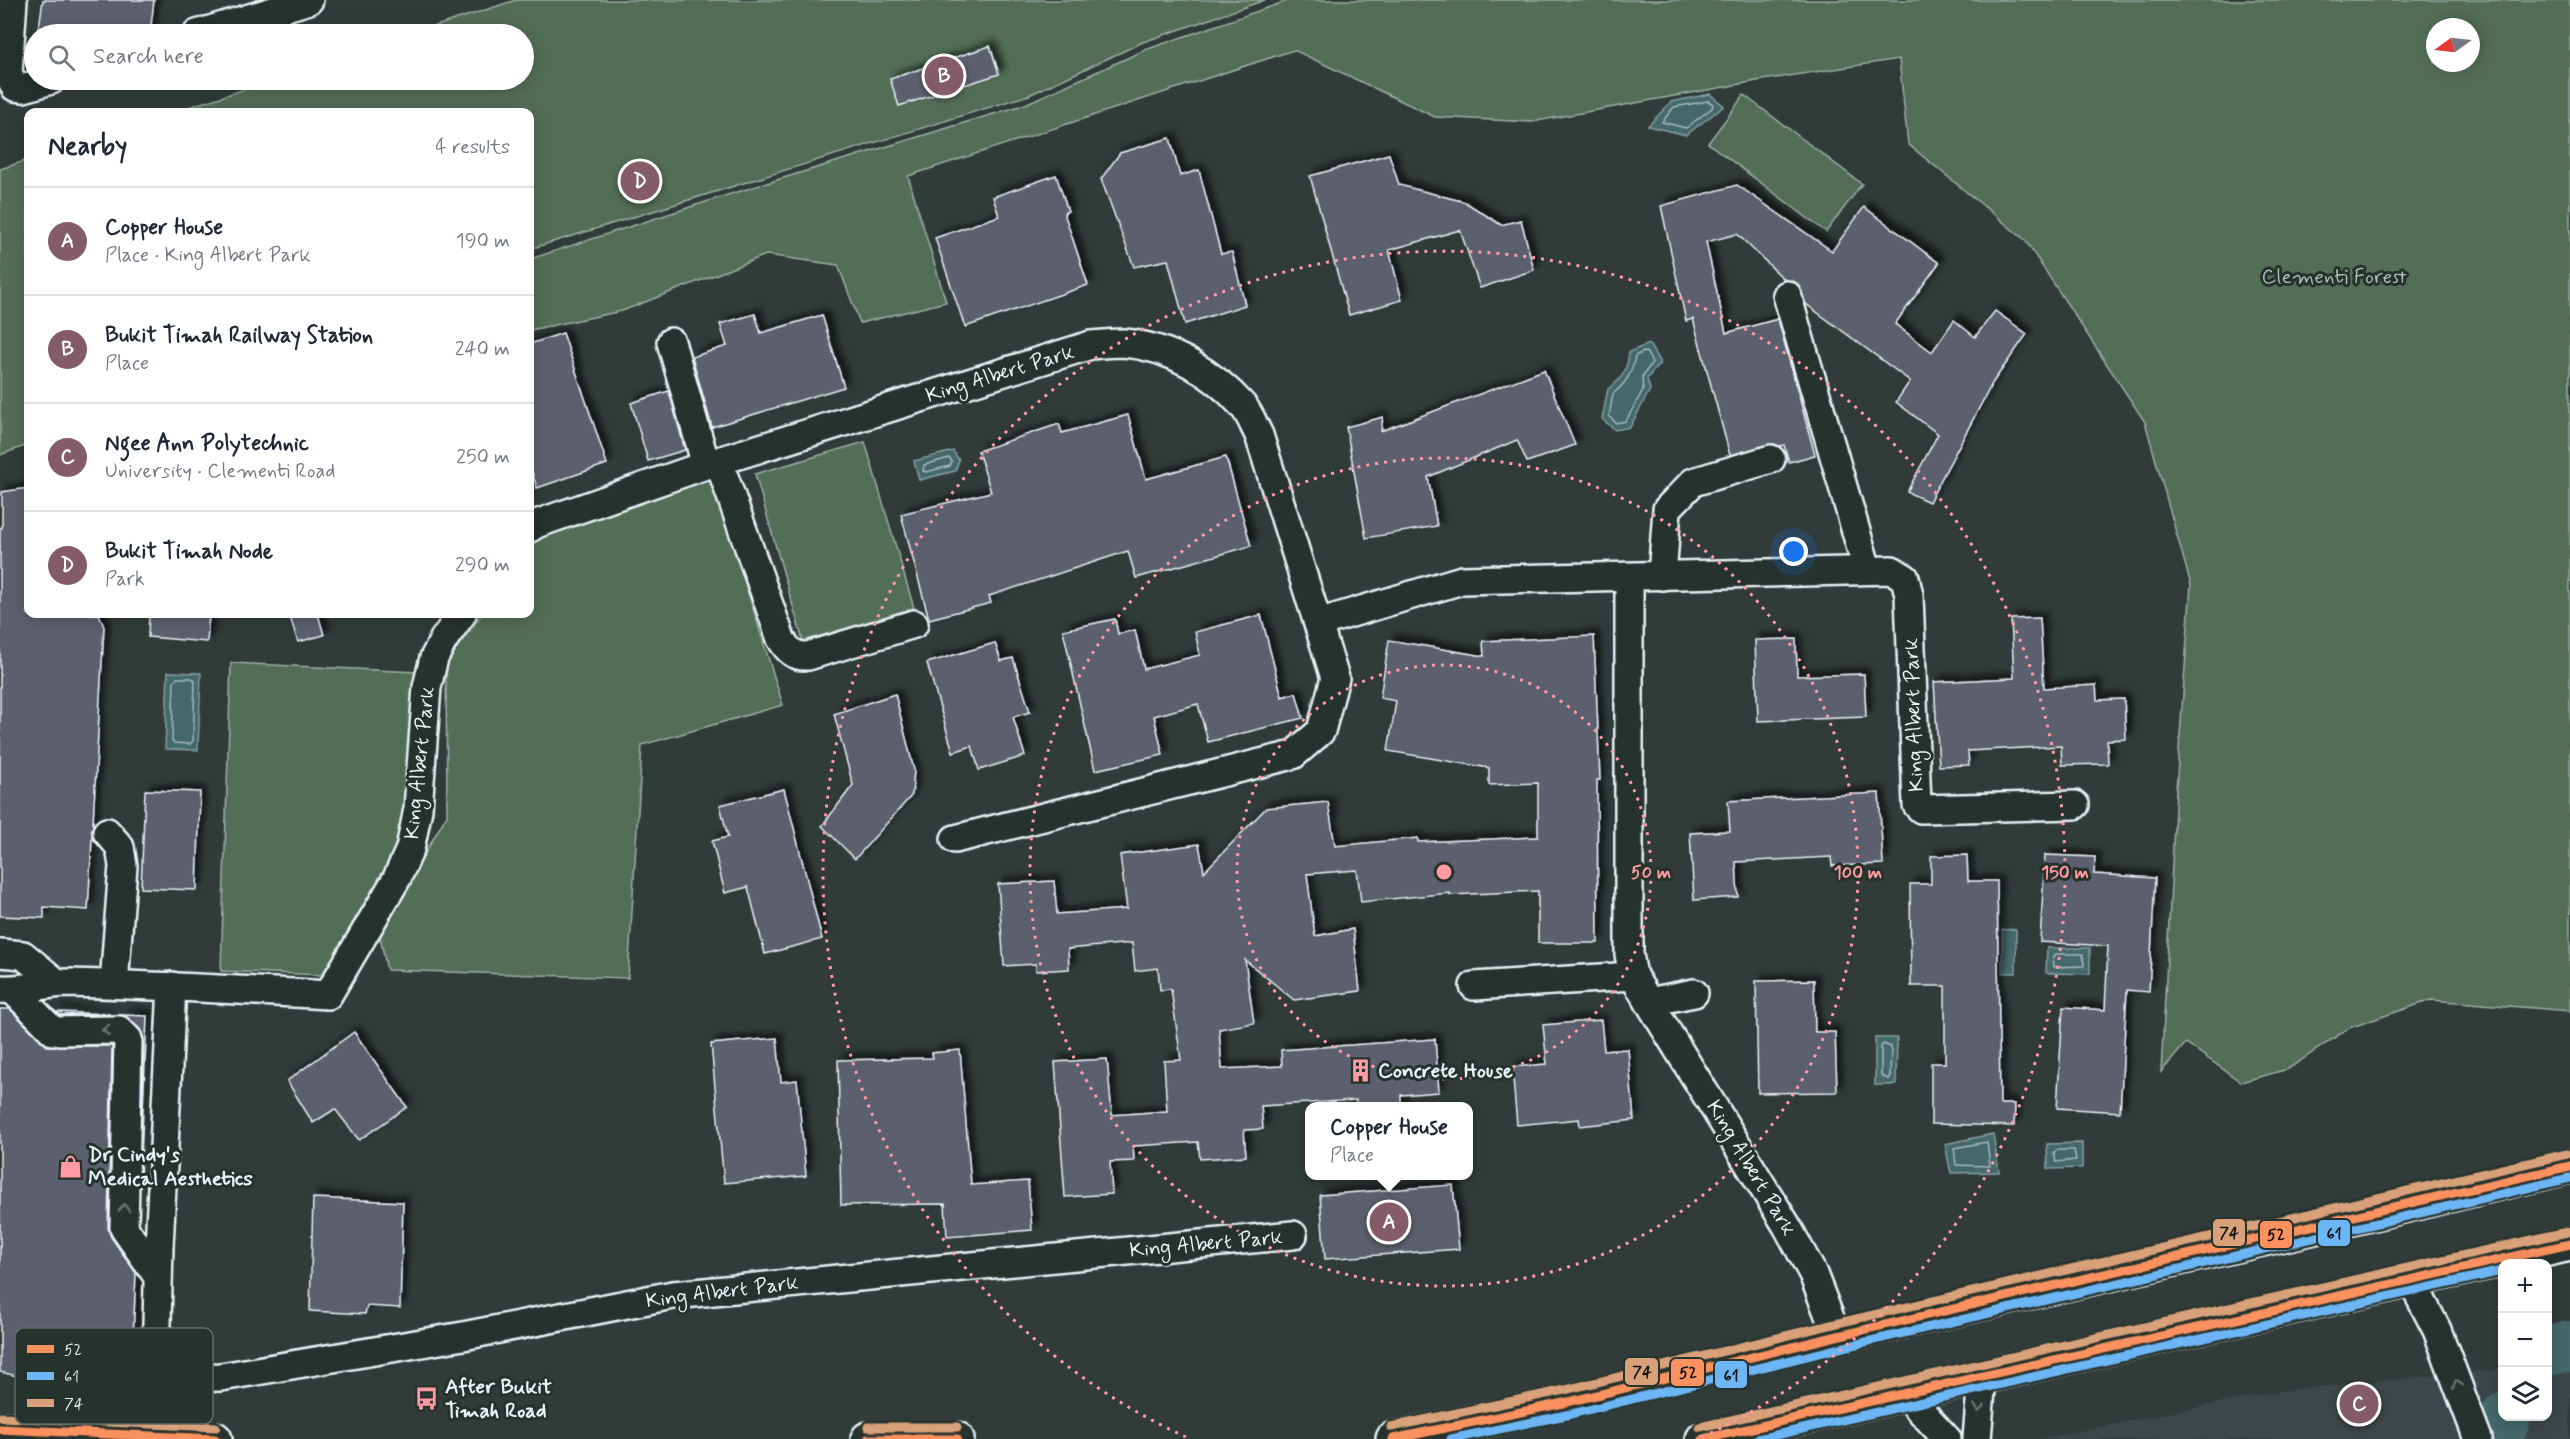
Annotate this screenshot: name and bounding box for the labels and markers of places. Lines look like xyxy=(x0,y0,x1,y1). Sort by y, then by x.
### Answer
pin: B xyxy=(924,54,964,98)
pin: D xyxy=(620,158,660,204)
centre of rings xyxy=(1434,862,1454,882)
place label: Concrete House xyxy=(1378,1057,1513,1085)
building icon: Concrete House xyxy=(1347,1058,1373,1084)
place label: Dr Cindy's Medical Aesthetics xyxy=(88,1141,253,1193)
shop icon: Dr Cindy's Medical Aesthetics xyxy=(57,1154,83,1180)
pin: A xyxy=(1370,1200,1408,1244)
place label: After Bukit Timah Road xyxy=(445,1373,552,1425)
pin: C xyxy=(2340,1382,2378,1426)
bus stop icon: After Bukit Timah Road xyxy=(414,1386,440,1412)

